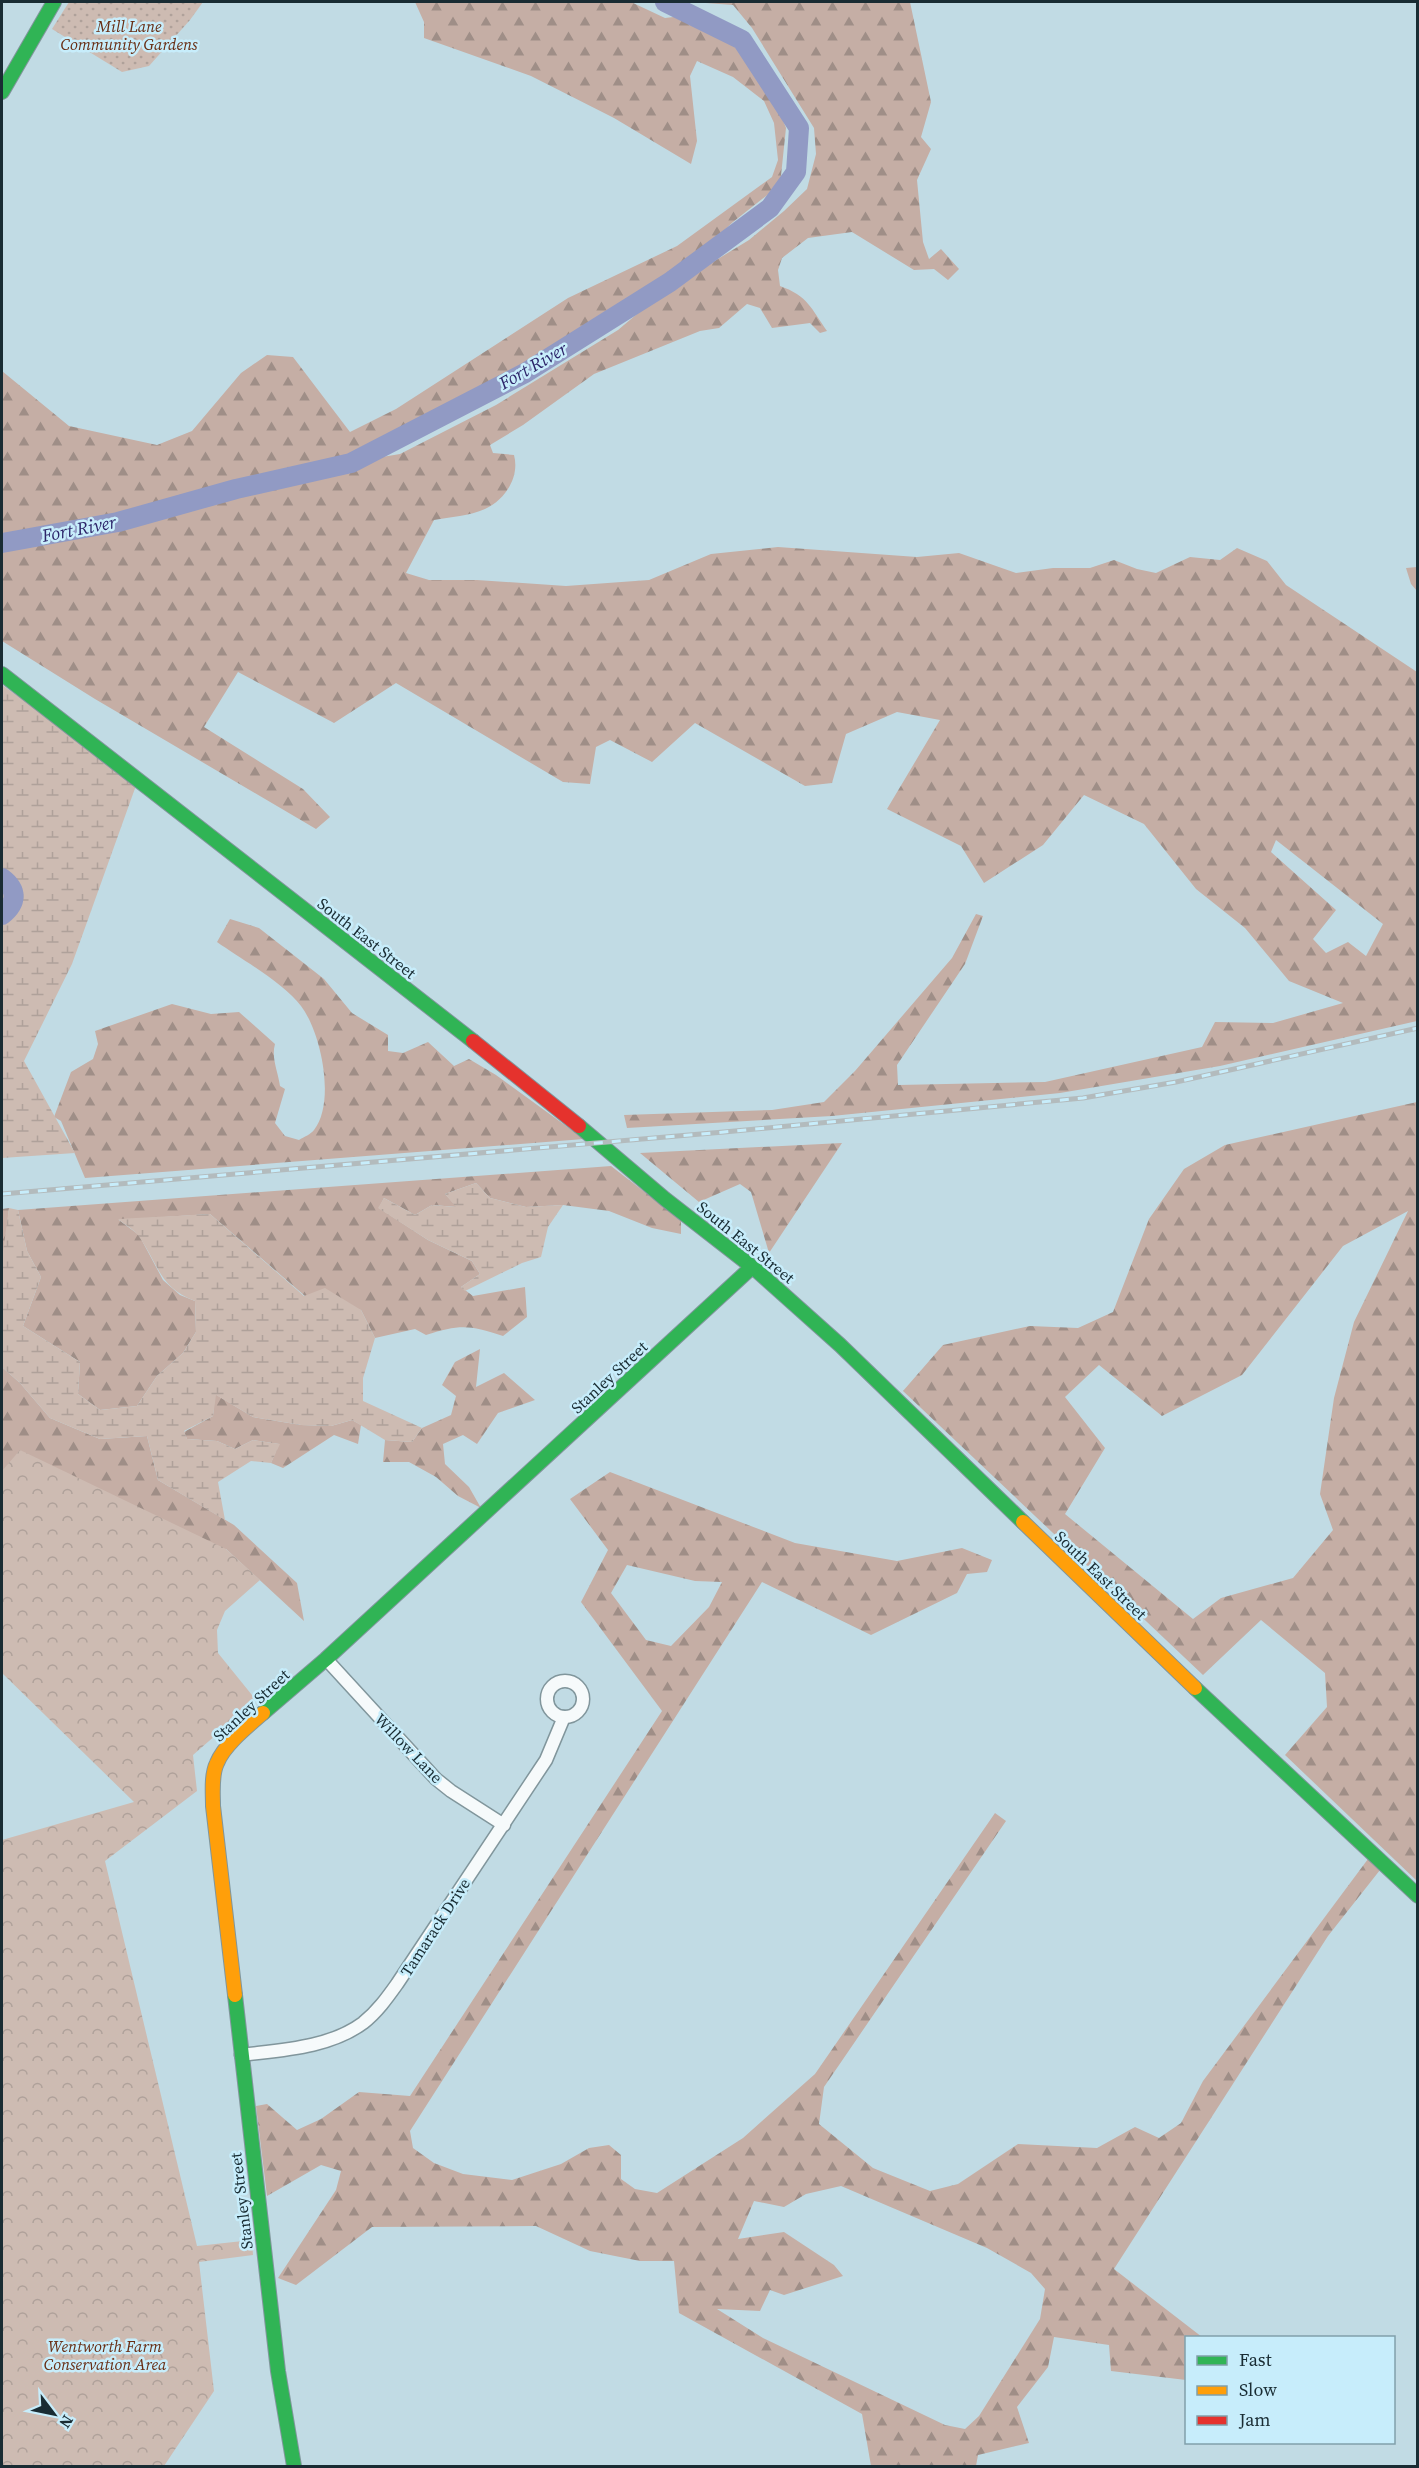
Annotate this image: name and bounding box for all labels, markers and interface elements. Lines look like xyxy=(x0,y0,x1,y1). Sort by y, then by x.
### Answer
park label: Mill Lane Community Gardens xyxy=(60,15,198,55)
water label: Fort River xyxy=(493,336,572,396)
water label: Fort River xyxy=(39,509,119,548)
street label: South East Street xyxy=(313,892,422,984)
street label: South East Street xyxy=(693,1196,800,1289)
street label: Stanley Street xyxy=(566,1335,653,1418)
street label: South East Street xyxy=(1050,1526,1152,1625)
street label: Stanley Street xyxy=(208,1663,295,1746)
street label: Willow Lane xyxy=(370,1708,448,1788)
street label: Tamarack Drive xyxy=(395,1874,475,1980)
street label: Stanley Street xyxy=(224,2151,258,2251)
park label: Wentworth Farm Conservation Area xyxy=(44,2335,167,2375)
legend xyxy=(1185,2336,1395,2444)
text: Fast xyxy=(1239,2347,1272,2372)
text: Slow xyxy=(1239,2377,1277,2402)
north arrow xyxy=(24,2384,84,2444)
text: Jam xyxy=(1238,2407,1271,2432)
text: N xyxy=(54,2411,79,2433)

